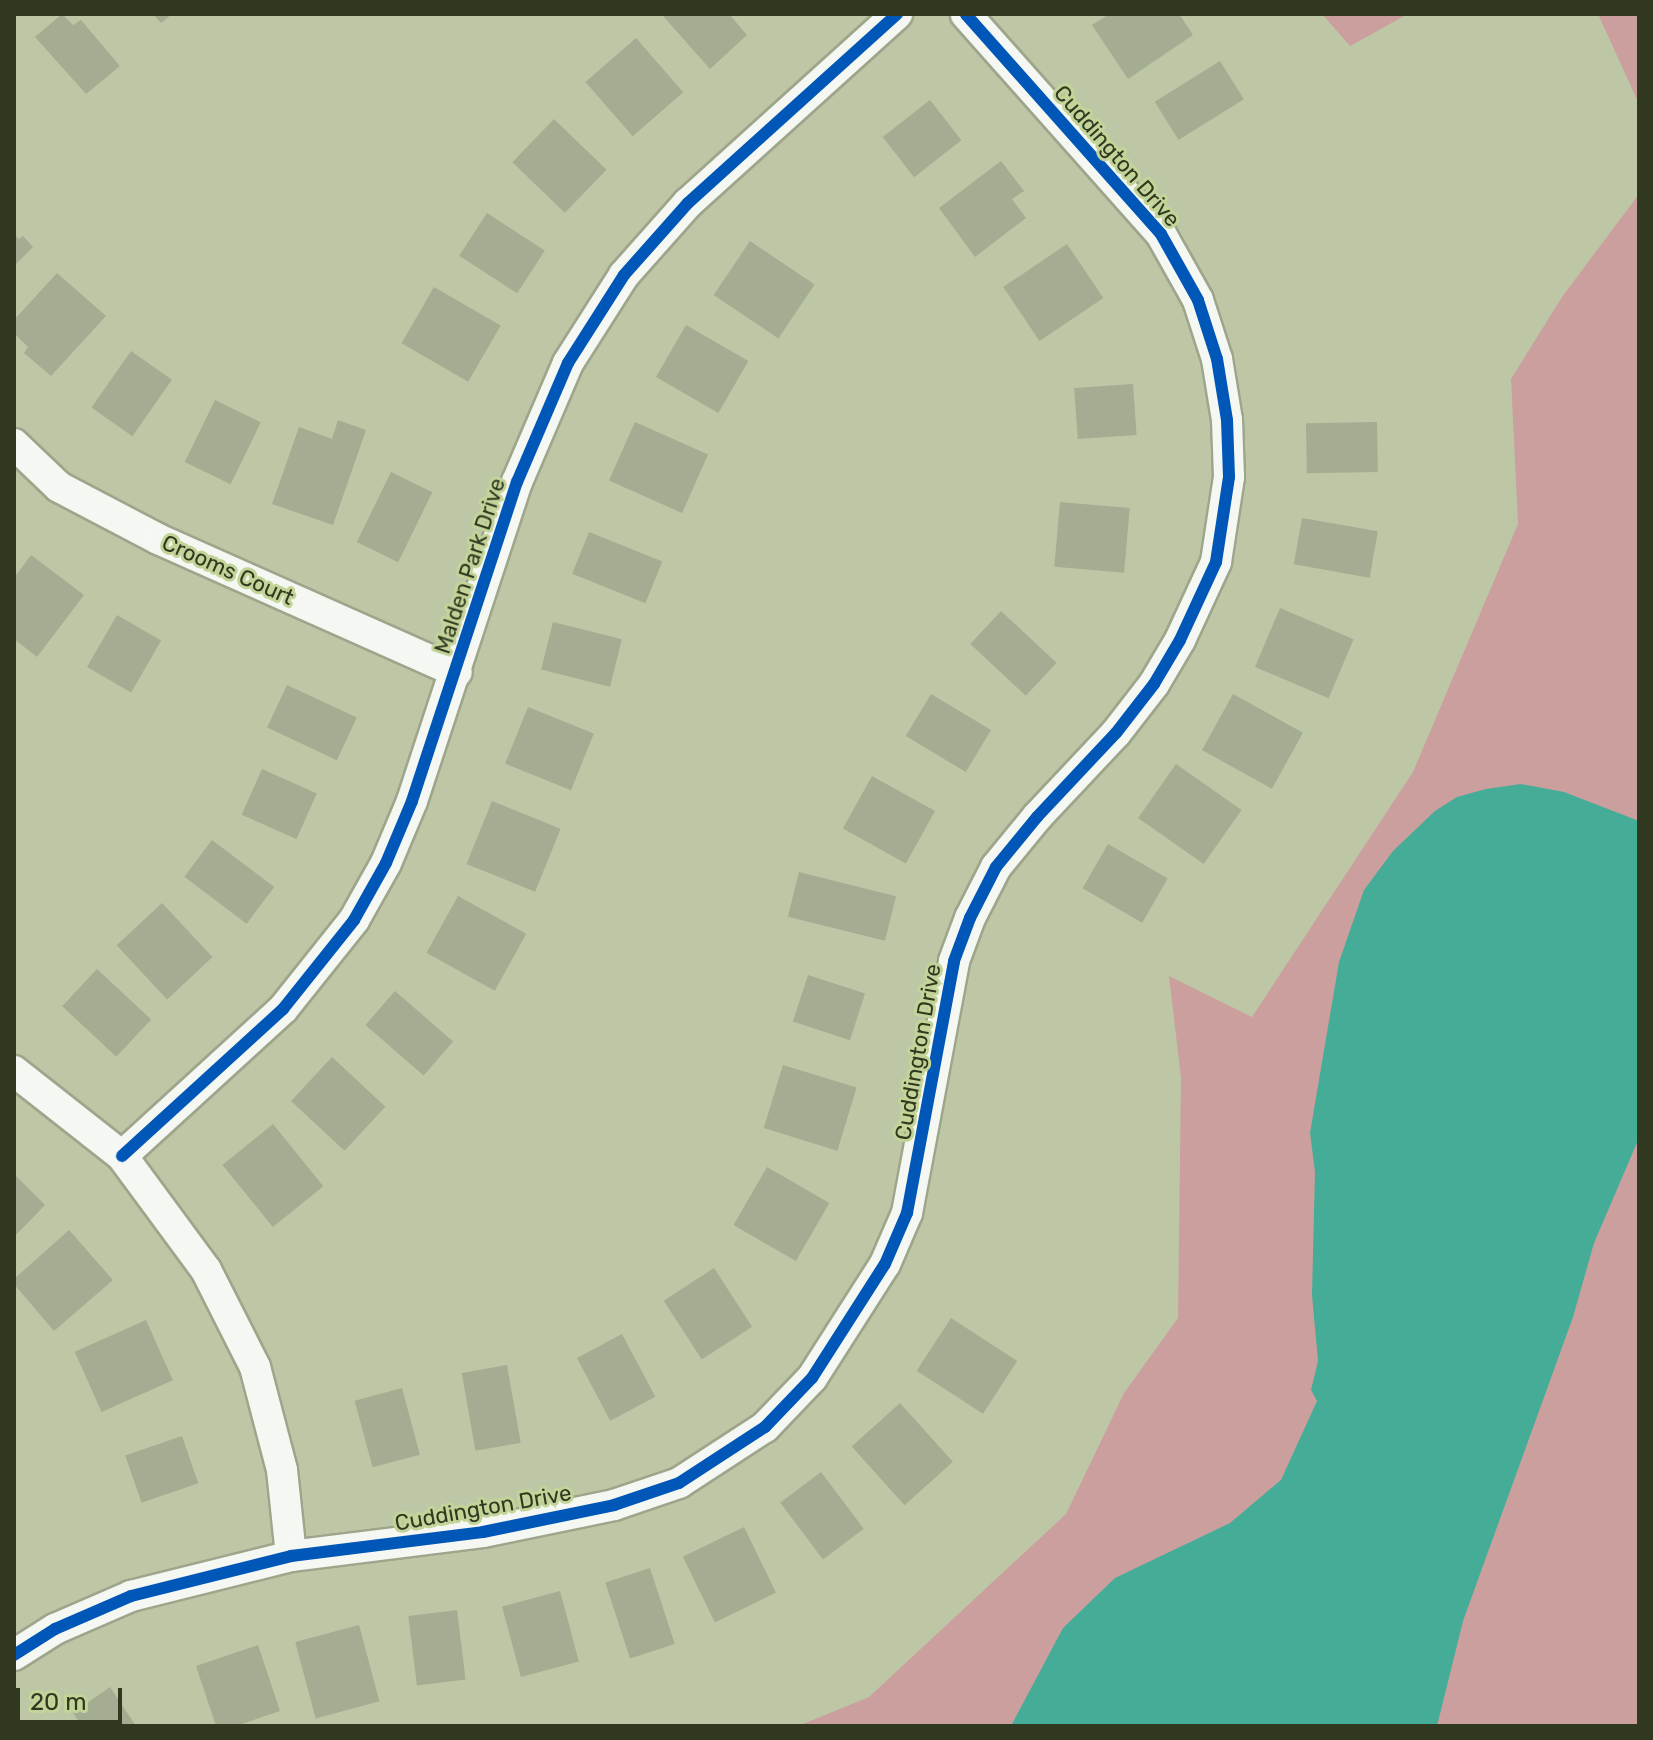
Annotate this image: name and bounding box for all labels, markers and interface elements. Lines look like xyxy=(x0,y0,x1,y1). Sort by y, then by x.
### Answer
street label: Cuddington Drive xyxy=(1048,80,1186,232)
street label: Malden Park Drive xyxy=(429,475,511,657)
street label: Crooms Court xyxy=(158,529,298,611)
street label: Cuddington Drive xyxy=(889,962,947,1142)
street label: Cuddington Drive xyxy=(393,1479,573,1537)
scale bar xyxy=(20,1672,126,1722)
text: 20 m xyxy=(30,1688,87,1716)

